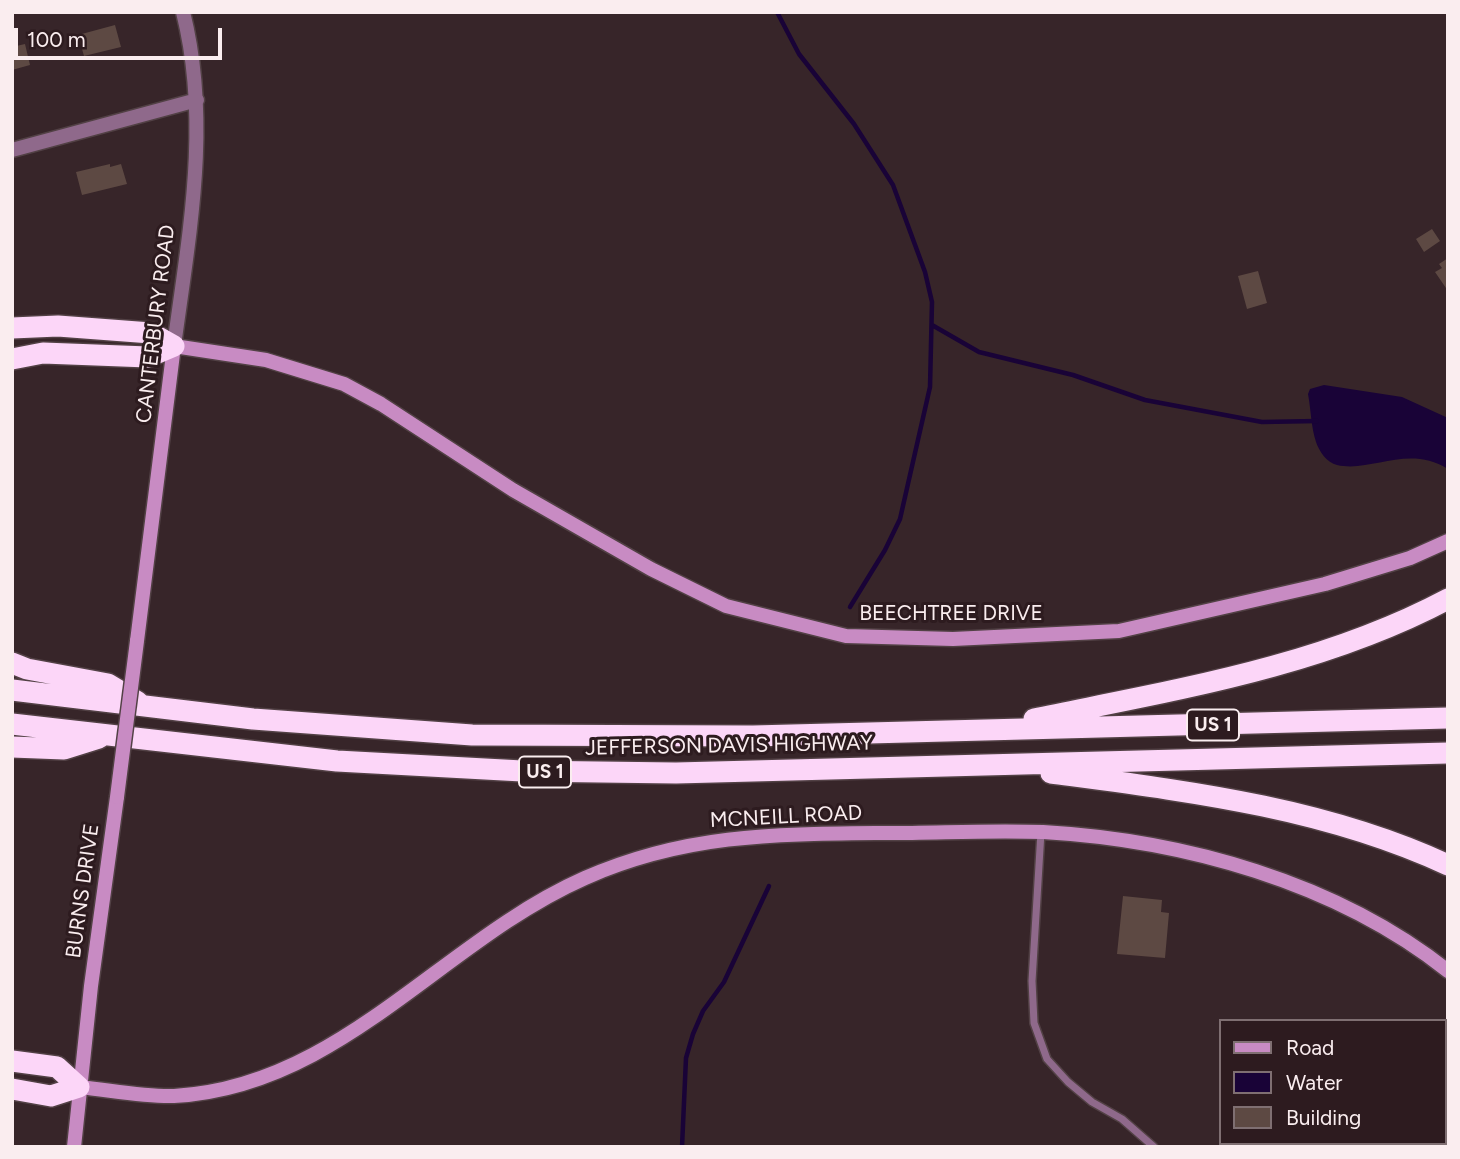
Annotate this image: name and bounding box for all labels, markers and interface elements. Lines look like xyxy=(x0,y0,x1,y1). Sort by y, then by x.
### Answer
scale bar xyxy=(18,14,226,58)
text: 100 m xyxy=(27,27,86,52)
street label: CANTERBURY ROAD xyxy=(131,223,181,425)
street label: BEECHTREE DRIVE xyxy=(859,601,1043,627)
road number: US 1 xyxy=(1187,710,1239,740)
street label: JEFFERSON DAVIS HIGHWAY xyxy=(585,731,873,761)
road number: US 1 xyxy=(519,757,571,788)
street label: MCNEILL ROAD xyxy=(709,800,863,834)
street label: BURNS DRIVE xyxy=(61,822,105,960)
legend xyxy=(1218,1019,1446,1145)
text: Road xyxy=(1286,1035,1334,1060)
text: Water xyxy=(1286,1070,1342,1095)
text: Building xyxy=(1286,1105,1361,1130)

